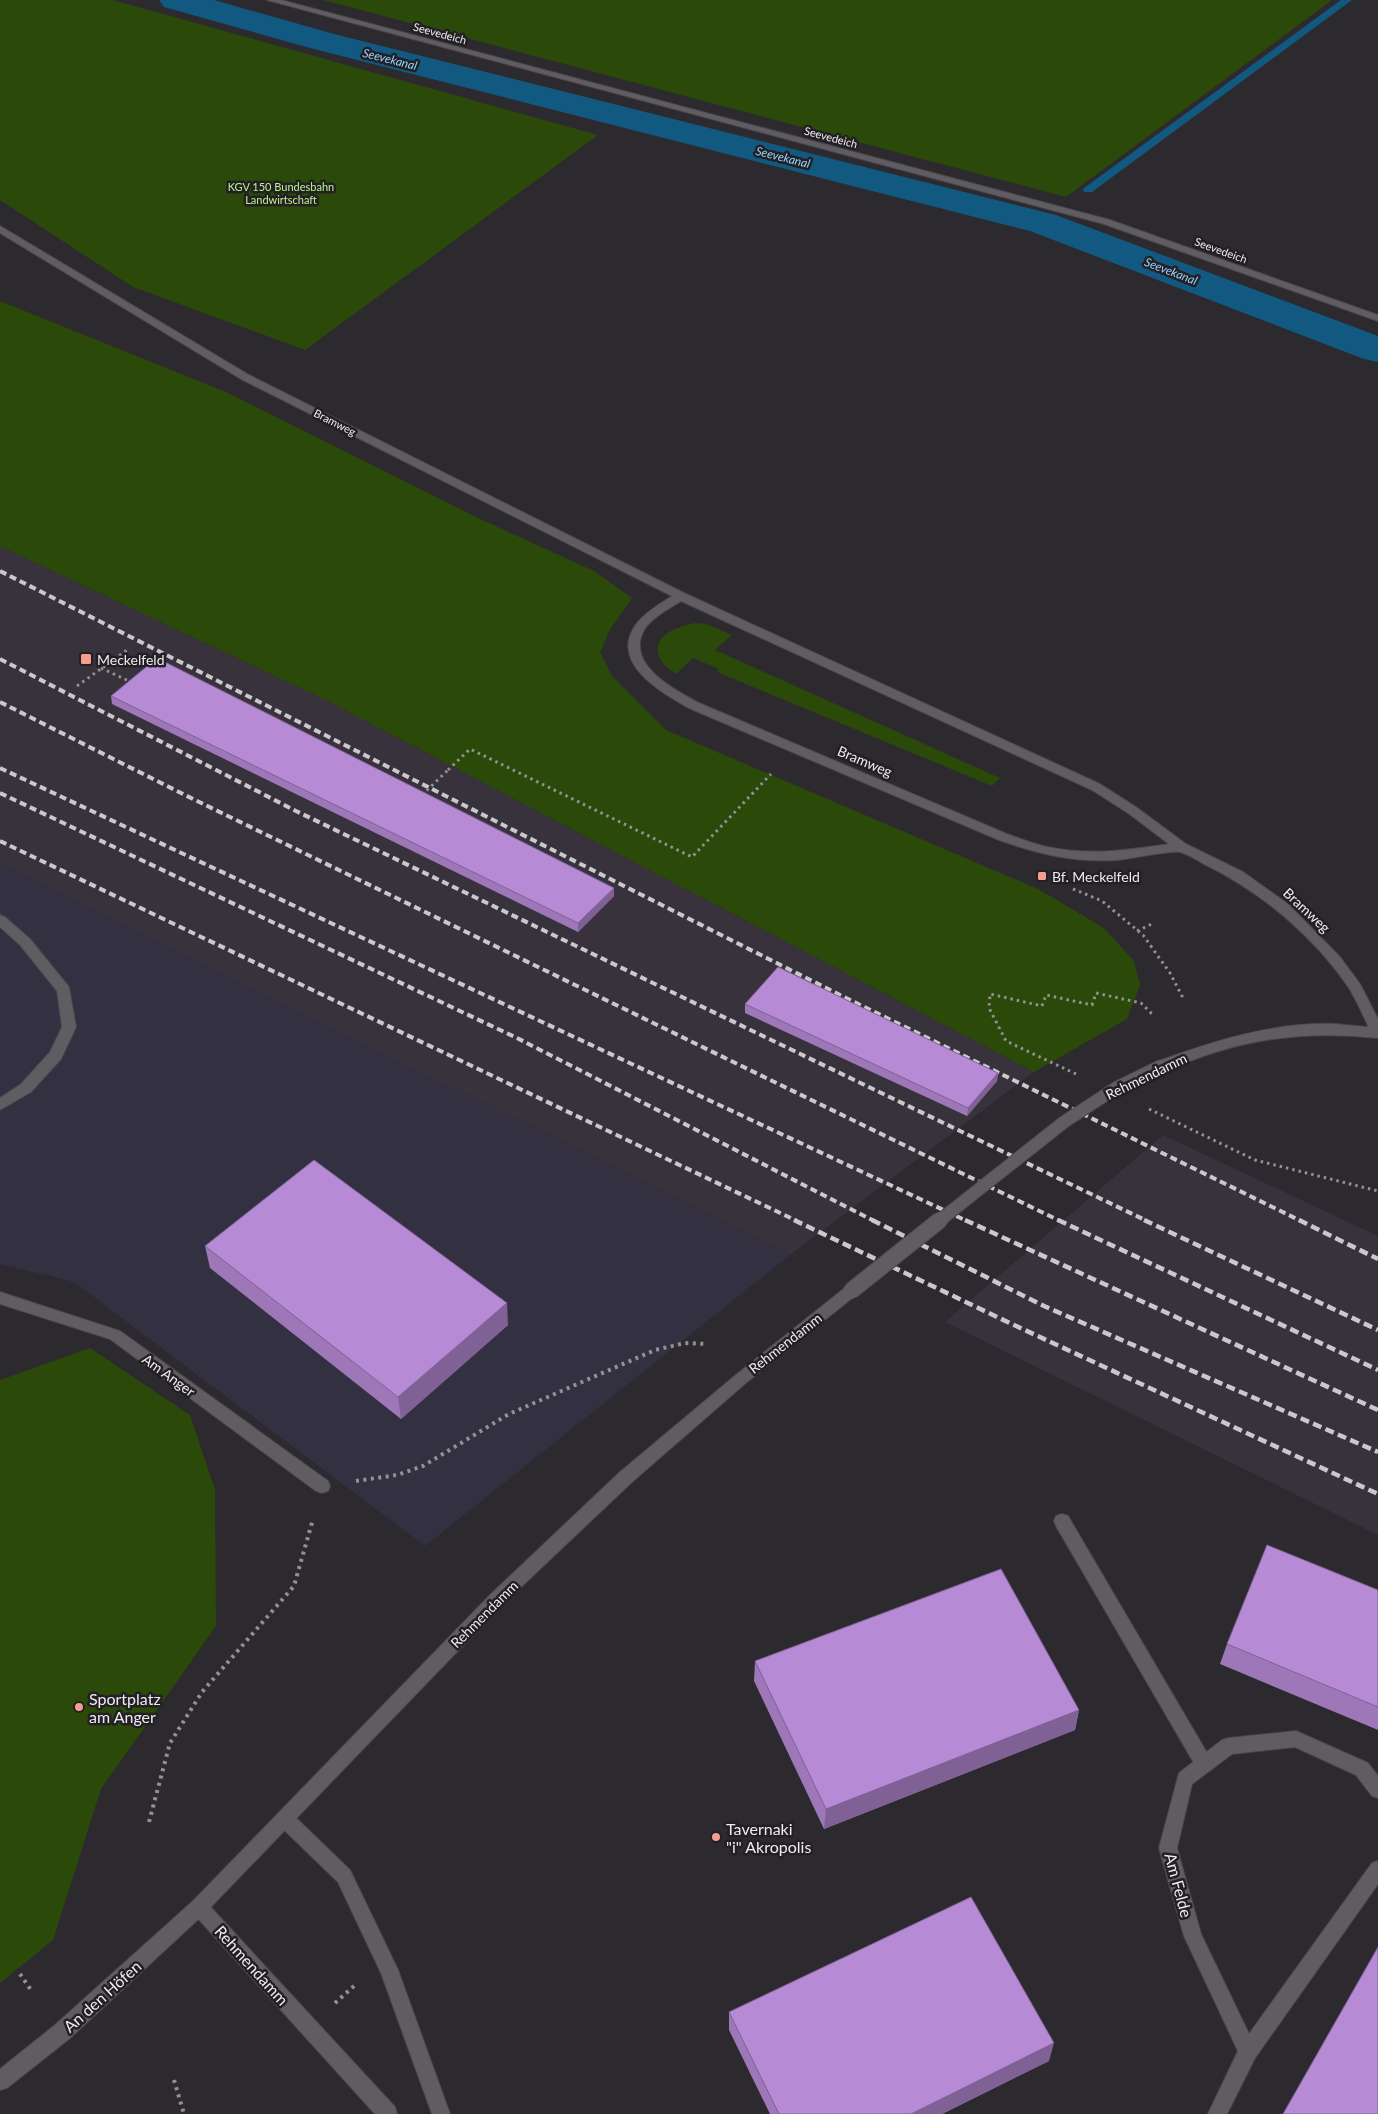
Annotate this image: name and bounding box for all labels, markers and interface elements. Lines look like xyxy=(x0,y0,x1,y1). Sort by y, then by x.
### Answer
street label: Seevedeich xyxy=(412,20,468,46)
water label: Seevekanal xyxy=(361,45,419,73)
street label: Seevedeich xyxy=(803,124,859,150)
water label: Seevekanal xyxy=(754,143,812,171)
park label: KGV 150 Bundesbahn Landwirtschaft xyxy=(228,180,334,206)
street label: Seevedeich xyxy=(1193,235,1249,265)
water label: Seevekanal xyxy=(1142,254,1200,288)
street label: Bramweg xyxy=(312,406,358,438)
place label: Meckelfeld xyxy=(97,651,164,668)
marker: Meckelfeld xyxy=(79,652,93,666)
street label: Bramweg xyxy=(835,742,895,780)
place label: Bf. Meckelfeld xyxy=(1052,868,1140,885)
marker: Bf. Meckelfeld xyxy=(1036,870,1048,882)
street label: Bramweg xyxy=(1280,884,1334,936)
street label: Rehmendamm xyxy=(1103,1049,1189,1103)
street label: Rehmendamm xyxy=(745,1309,825,1377)
street label: Am Anger xyxy=(139,1350,199,1400)
street label: Rehmendamm xyxy=(447,1577,521,1651)
place label: Sportplatz am Anger xyxy=(89,1689,161,1726)
marker: Sportplatz am Anger xyxy=(73,1701,85,1713)
place label: Tavernaki "i" Akropolis xyxy=(726,1819,811,1856)
marker: Tavernaki "i" Akropolis xyxy=(710,1831,722,1843)
street label: Am Felde xyxy=(1161,1851,1197,1919)
street label: Rehmendamm xyxy=(211,1921,293,2009)
street label: An den Höfen xyxy=(59,1956,145,2036)

